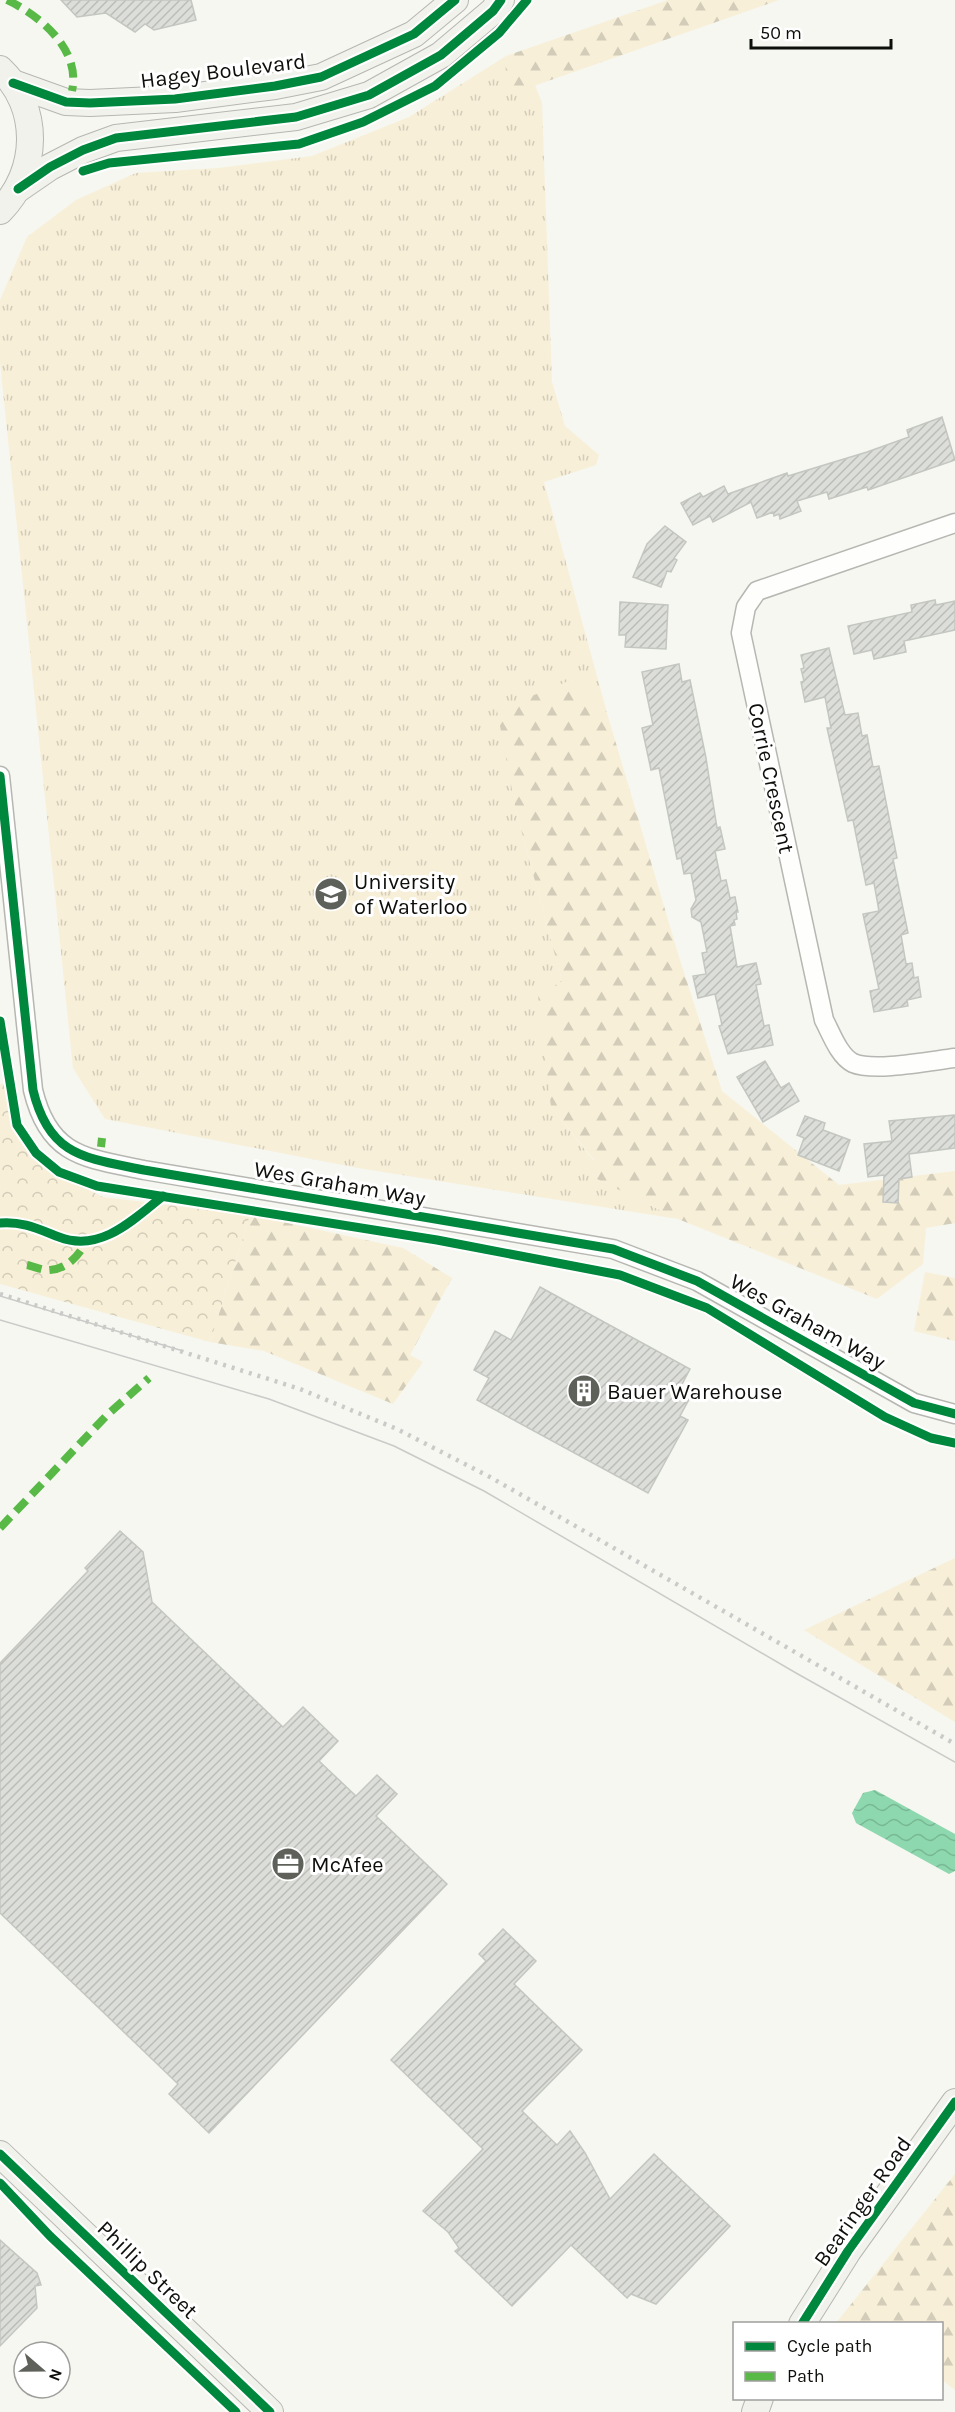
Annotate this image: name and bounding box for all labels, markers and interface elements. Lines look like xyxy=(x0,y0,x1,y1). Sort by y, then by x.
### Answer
scale bar xyxy=(751,12,890,50)
text: 50 m xyxy=(760,22,802,44)
street label: Hagey Boulevard xyxy=(139,48,307,94)
street label: Corrie Crescent xyxy=(742,701,800,856)
place label: University of Waterloo xyxy=(354,869,468,920)
school or university icon: University of Waterloo xyxy=(313,876,349,912)
street label: Wes Graham Way xyxy=(252,1156,428,1212)
street label: Wes Graham Way xyxy=(725,1268,890,1375)
building icon: Bauer Warehouse xyxy=(566,1373,602,1409)
place label: Bauer Warehouse xyxy=(607,1379,782,1405)
office icon: McAfee xyxy=(270,1846,306,1882)
place label: McAfee xyxy=(311,1852,384,1878)
street label: Bearinger Road xyxy=(808,2132,917,2271)
street label: Phillip Street xyxy=(92,2215,203,2324)
legend xyxy=(733,2322,943,2400)
text: Cycle path xyxy=(787,2335,872,2357)
north arrow xyxy=(12,2340,72,2400)
text: Path xyxy=(787,2365,825,2387)
text: N xyxy=(45,2366,67,2384)

